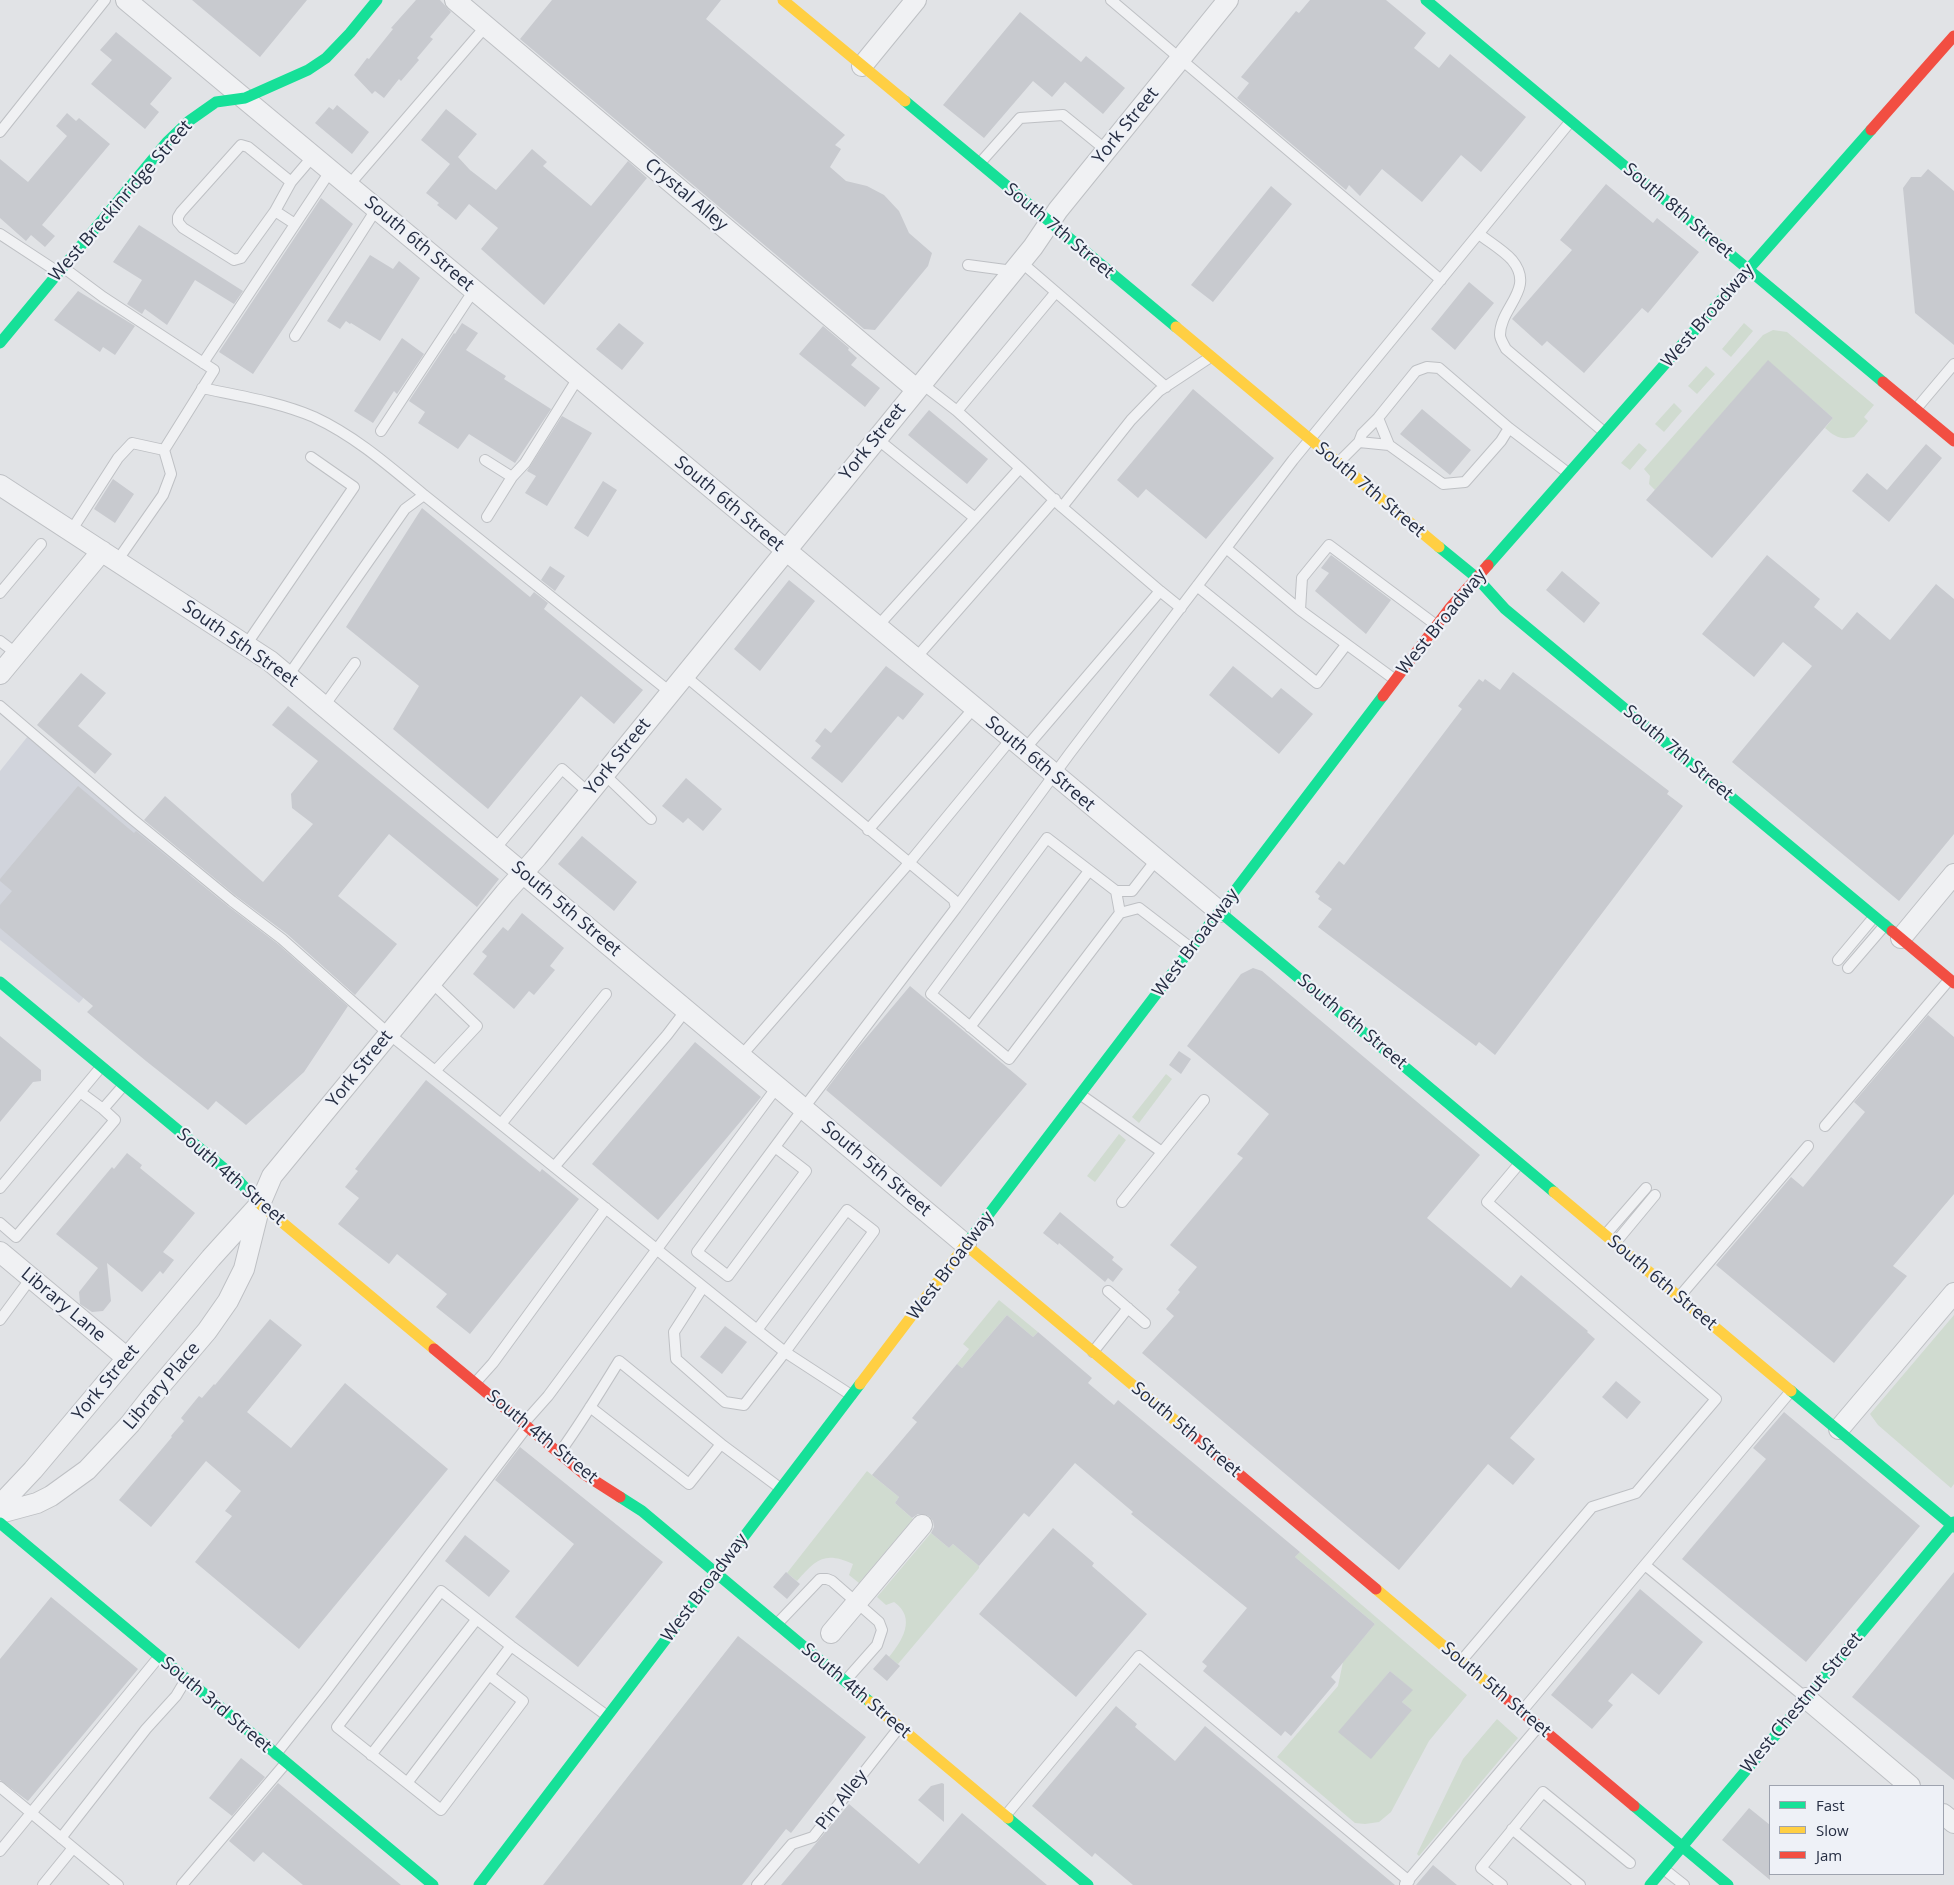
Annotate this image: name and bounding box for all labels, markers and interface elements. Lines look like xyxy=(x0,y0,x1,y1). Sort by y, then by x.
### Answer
street label: York Street xyxy=(1088,83,1164,169)
street label: West Breckinridge Street xyxy=(45,116,197,286)
street label: Crystal Alley xyxy=(640,154,732,236)
street label: South 8th Street xyxy=(1619,159,1737,263)
street label: South 7th Street xyxy=(1000,179,1118,283)
street label: South 6th Street xyxy=(360,192,478,296)
street label: West Broadway xyxy=(1657,260,1759,372)
street label: York Street xyxy=(835,399,911,485)
street label: South 7th Street xyxy=(1311,438,1429,542)
street label: South 6th Street xyxy=(670,452,788,556)
street label: West Broadway xyxy=(1393,565,1491,679)
street label: South 5th Street xyxy=(178,596,302,692)
street label: South 7th Street xyxy=(1619,701,1737,805)
street label: South 6th Street xyxy=(981,712,1099,816)
street label: York Street xyxy=(580,714,656,800)
street label: South 5th Street xyxy=(507,857,625,961)
street label: West Broadway xyxy=(1148,885,1244,1001)
street label: South 6th Street xyxy=(1293,970,1411,1074)
street label: York Street xyxy=(322,1026,398,1112)
street label: South 5th Street xyxy=(817,1117,935,1221)
street label: South 4th Street xyxy=(172,1124,290,1230)
street label: West Broadway xyxy=(903,1208,999,1324)
street label: South 6th Street xyxy=(1603,1231,1721,1335)
street label: Library Lane xyxy=(16,1263,110,1347)
street label: Library Place xyxy=(119,1338,205,1434)
street label: York Street xyxy=(68,1341,144,1425)
street label: South 5th Street xyxy=(1127,1378,1245,1482)
street label: South 4th Street xyxy=(482,1386,602,1488)
street label: West Broadway xyxy=(657,1530,753,1646)
street label: West Chestnut Street xyxy=(1737,1628,1867,1778)
street label: South 5th Street xyxy=(1437,1638,1555,1742)
street label: South 4th Street xyxy=(797,1639,915,1743)
street label: South 3rd Street xyxy=(156,1653,276,1757)
street label: Pin Alley xyxy=(812,1766,872,1834)
legend xyxy=(1769,1785,1944,1875)
text: Fast xyxy=(1816,1795,1845,1815)
text: Slow xyxy=(1816,1820,1849,1840)
text: Jam xyxy=(1816,1845,1842,1865)

